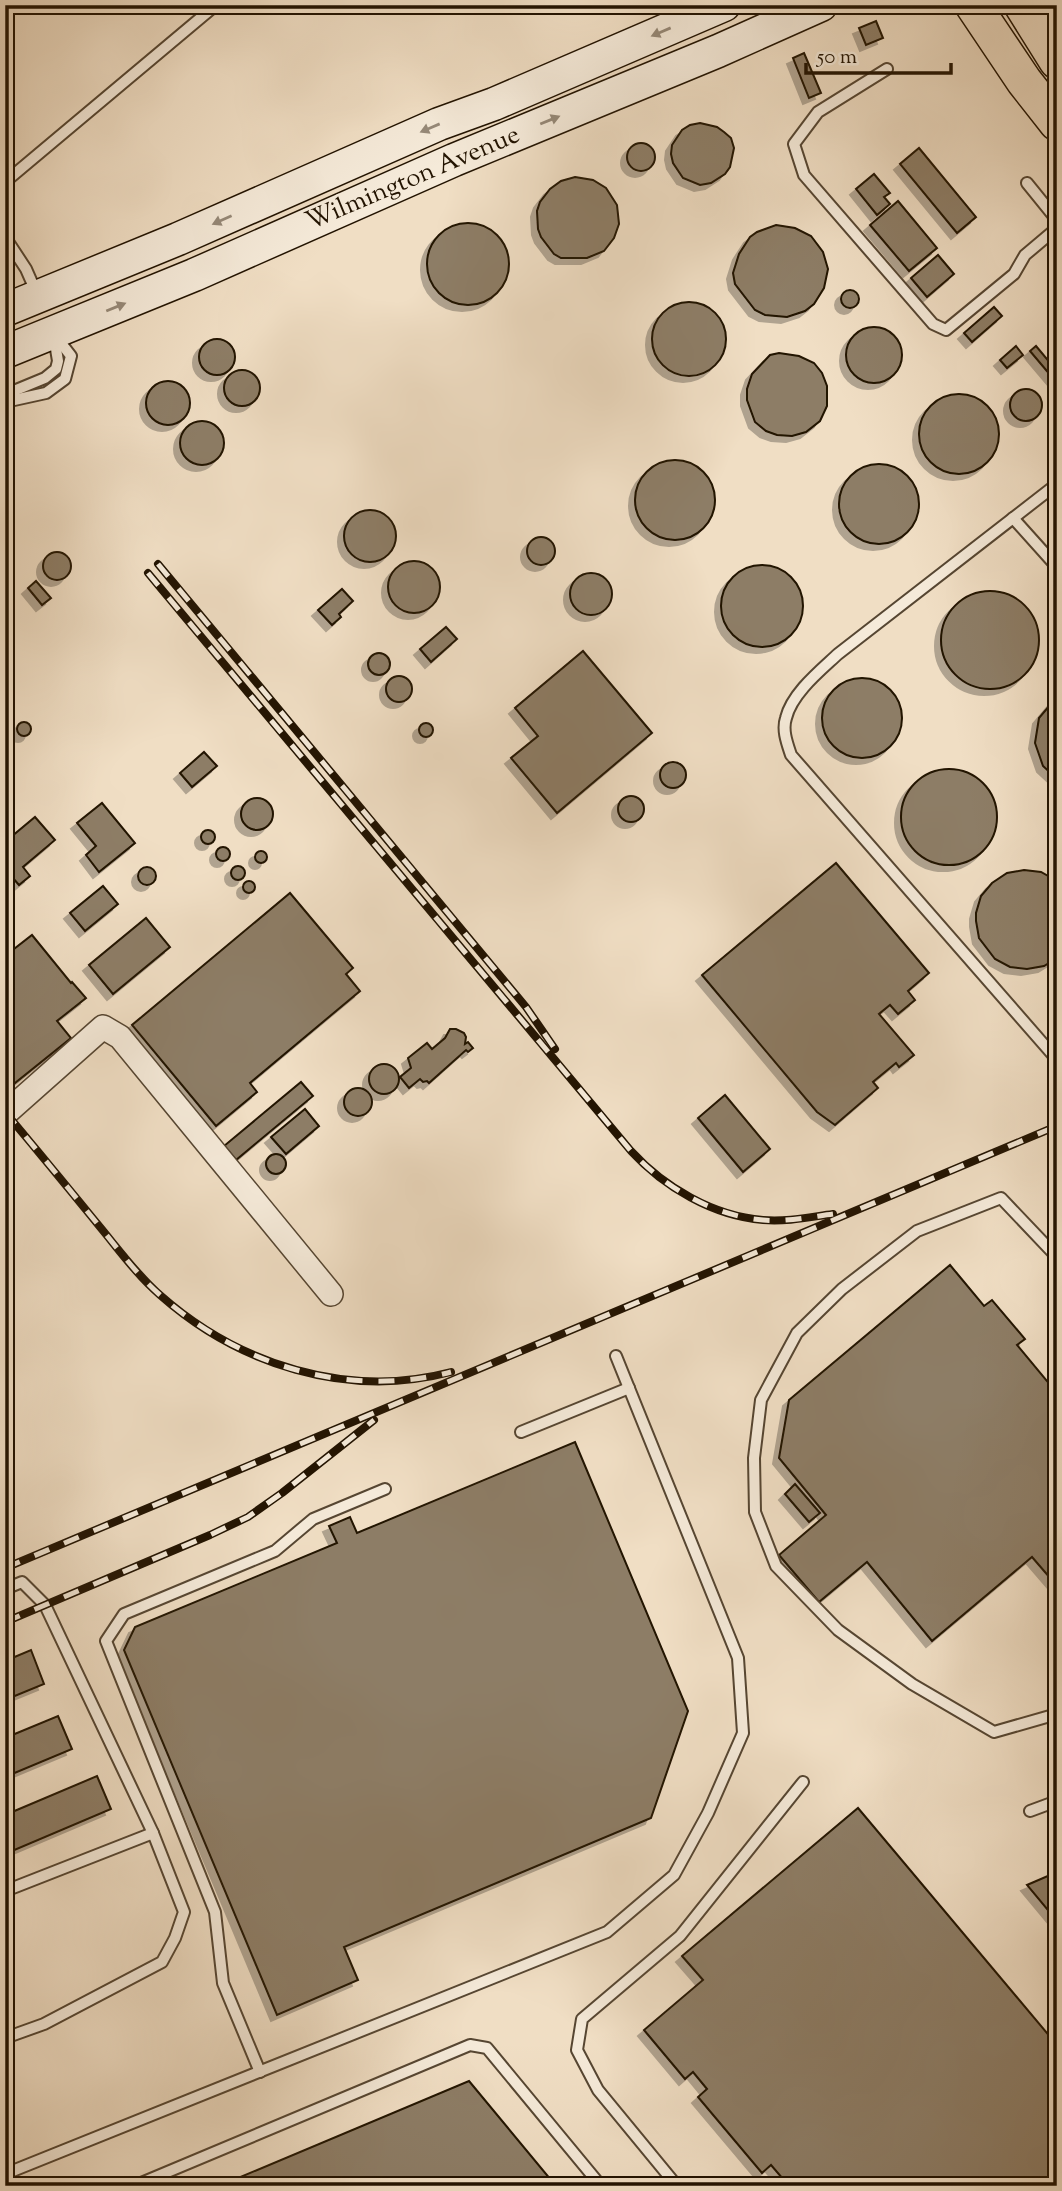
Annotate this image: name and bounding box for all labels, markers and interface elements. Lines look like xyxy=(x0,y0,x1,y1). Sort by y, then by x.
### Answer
one-way arrow xyxy=(650,27,671,38)
scale bar xyxy=(806,32,952,76)
text: 50 m xyxy=(816,43,857,73)
one-way arrow xyxy=(540,114,560,126)
street label: Wilmington Avenue xyxy=(300,117,526,241)
one-way arrow xyxy=(420,122,440,134)
one-way arrow xyxy=(212,214,232,226)
one-way arrow xyxy=(106,301,127,312)

